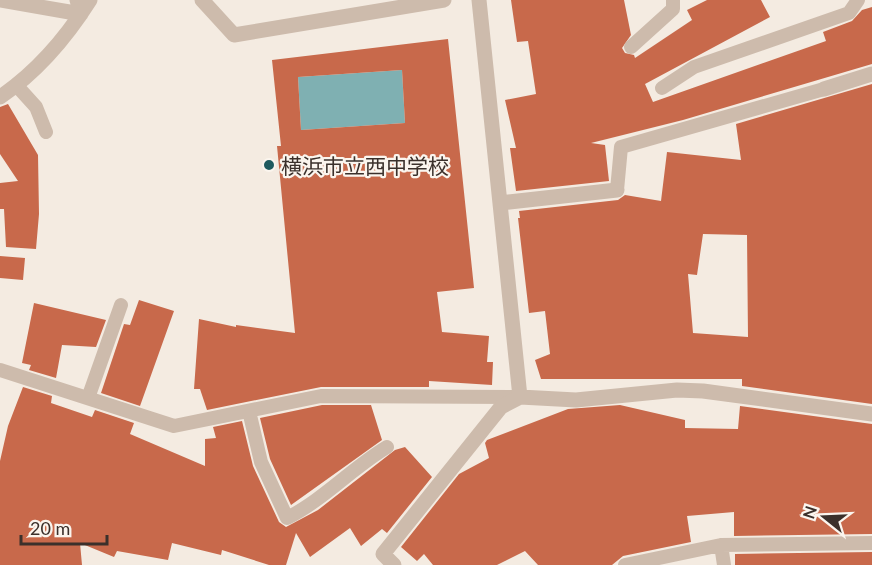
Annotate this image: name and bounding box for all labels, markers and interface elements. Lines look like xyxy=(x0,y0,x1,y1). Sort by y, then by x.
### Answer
place label: 横浜市立西中学校 xyxy=(281,153,449,178)
marker: 横浜市立西中学校 xyxy=(262,158,276,172)
north arrow xyxy=(794,487,854,547)
text: N xyxy=(798,503,820,521)
scale bar xyxy=(21,508,106,546)
text: 20 m xyxy=(30,517,70,539)

